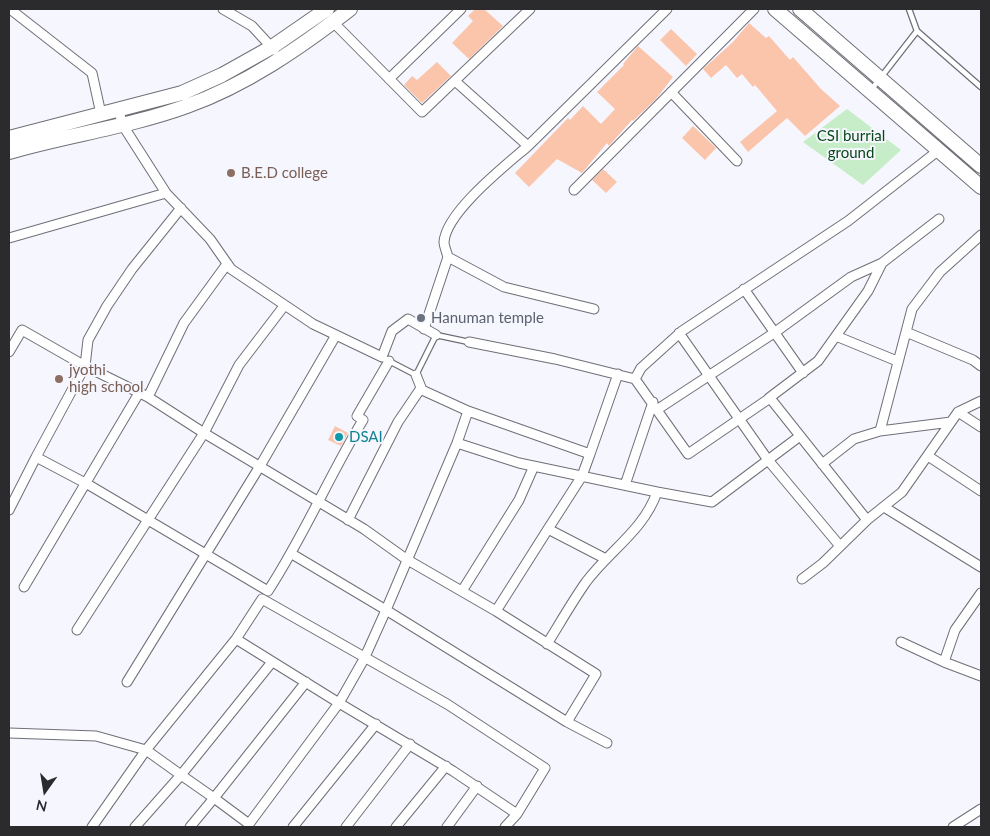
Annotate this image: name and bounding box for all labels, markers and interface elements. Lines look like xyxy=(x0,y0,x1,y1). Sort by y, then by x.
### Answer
park label: CSI burrial ground xyxy=(817,127,885,162)
place label: B.E.D college xyxy=(241,164,328,182)
marker: B.E.D college xyxy=(225,167,237,179)
place label: Hanuman temple xyxy=(431,309,544,327)
marker: Hanuman temple xyxy=(415,312,427,324)
place label: jyothi high school xyxy=(69,361,144,396)
marker: jyothi high school xyxy=(53,373,65,385)
place label: DSAI xyxy=(349,428,383,446)
marker: DSAI xyxy=(333,431,345,443)
north arrow xyxy=(20,766,70,816)
text: N xyxy=(34,797,49,816)

